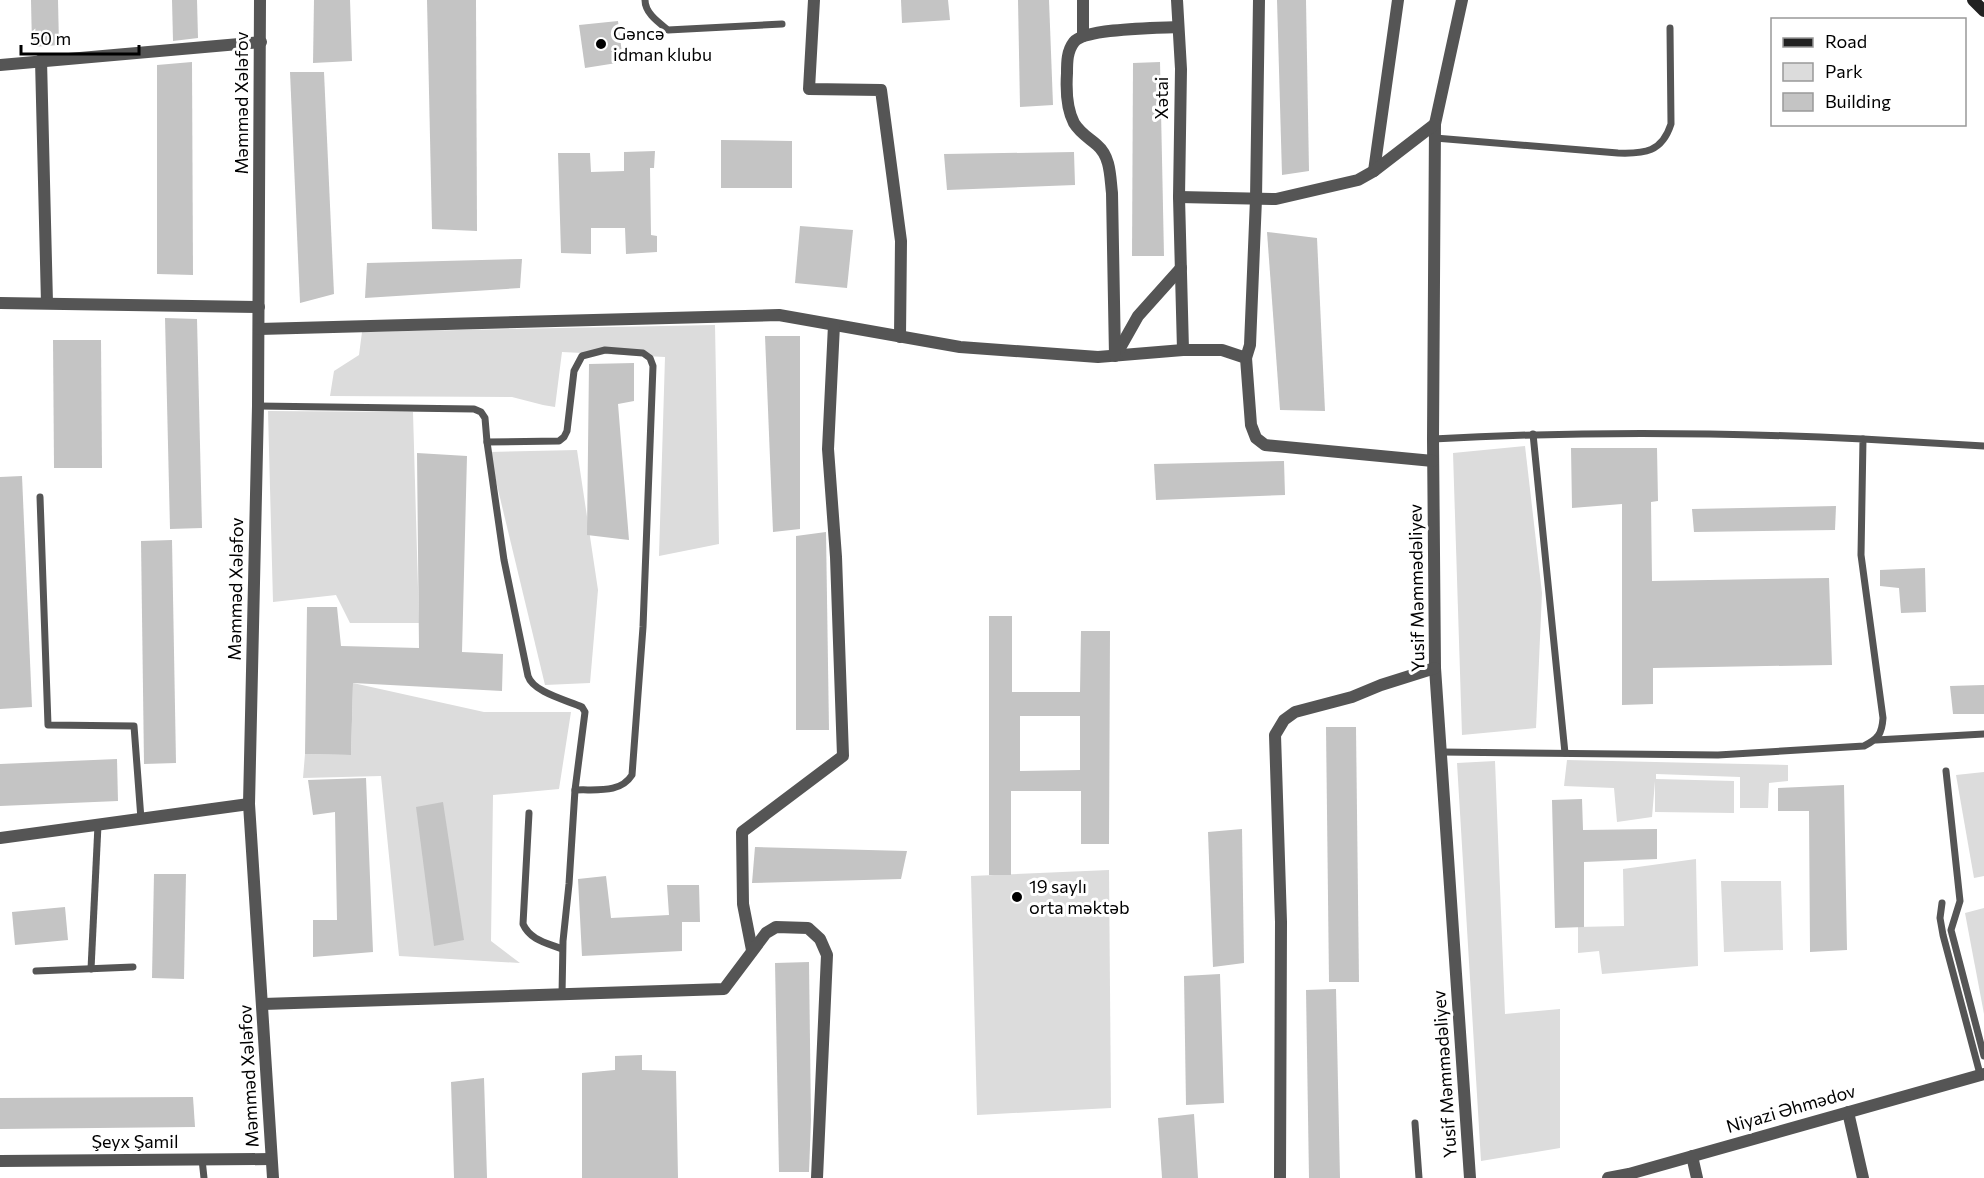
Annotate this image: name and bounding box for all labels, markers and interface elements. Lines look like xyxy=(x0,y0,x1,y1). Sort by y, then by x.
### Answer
scale bar xyxy=(21,18,140,56)
legend xyxy=(1771,18,1966,126)
place label: Gəncə idman klubu xyxy=(613,22,712,65)
text: 50 m xyxy=(30,27,71,49)
text: Road xyxy=(1825,30,1867,52)
street label: Məmməd Xələfov xyxy=(230,31,252,175)
marker: Gəncə idman klubu xyxy=(594,37,608,51)
text: Park xyxy=(1825,60,1863,82)
street label: Xətai xyxy=(1150,77,1172,119)
text: Building xyxy=(1825,90,1891,112)
street label: Yusif Məmmədəliyev xyxy=(1404,504,1428,672)
street label: Məmməd Xələfov xyxy=(223,517,247,661)
place label: 19 saylı orta məktəb xyxy=(1029,875,1130,918)
marker: 19 saylı orta məktəb xyxy=(1010,890,1024,904)
street label: Yusif Məmmədəliyev xyxy=(1427,989,1461,1159)
street label: Məmməd Xələfov xyxy=(233,1004,263,1148)
street label: Niyazi Əhmədov xyxy=(1724,1079,1858,1137)
street label: Şeyx Şamil xyxy=(91,1130,179,1152)

